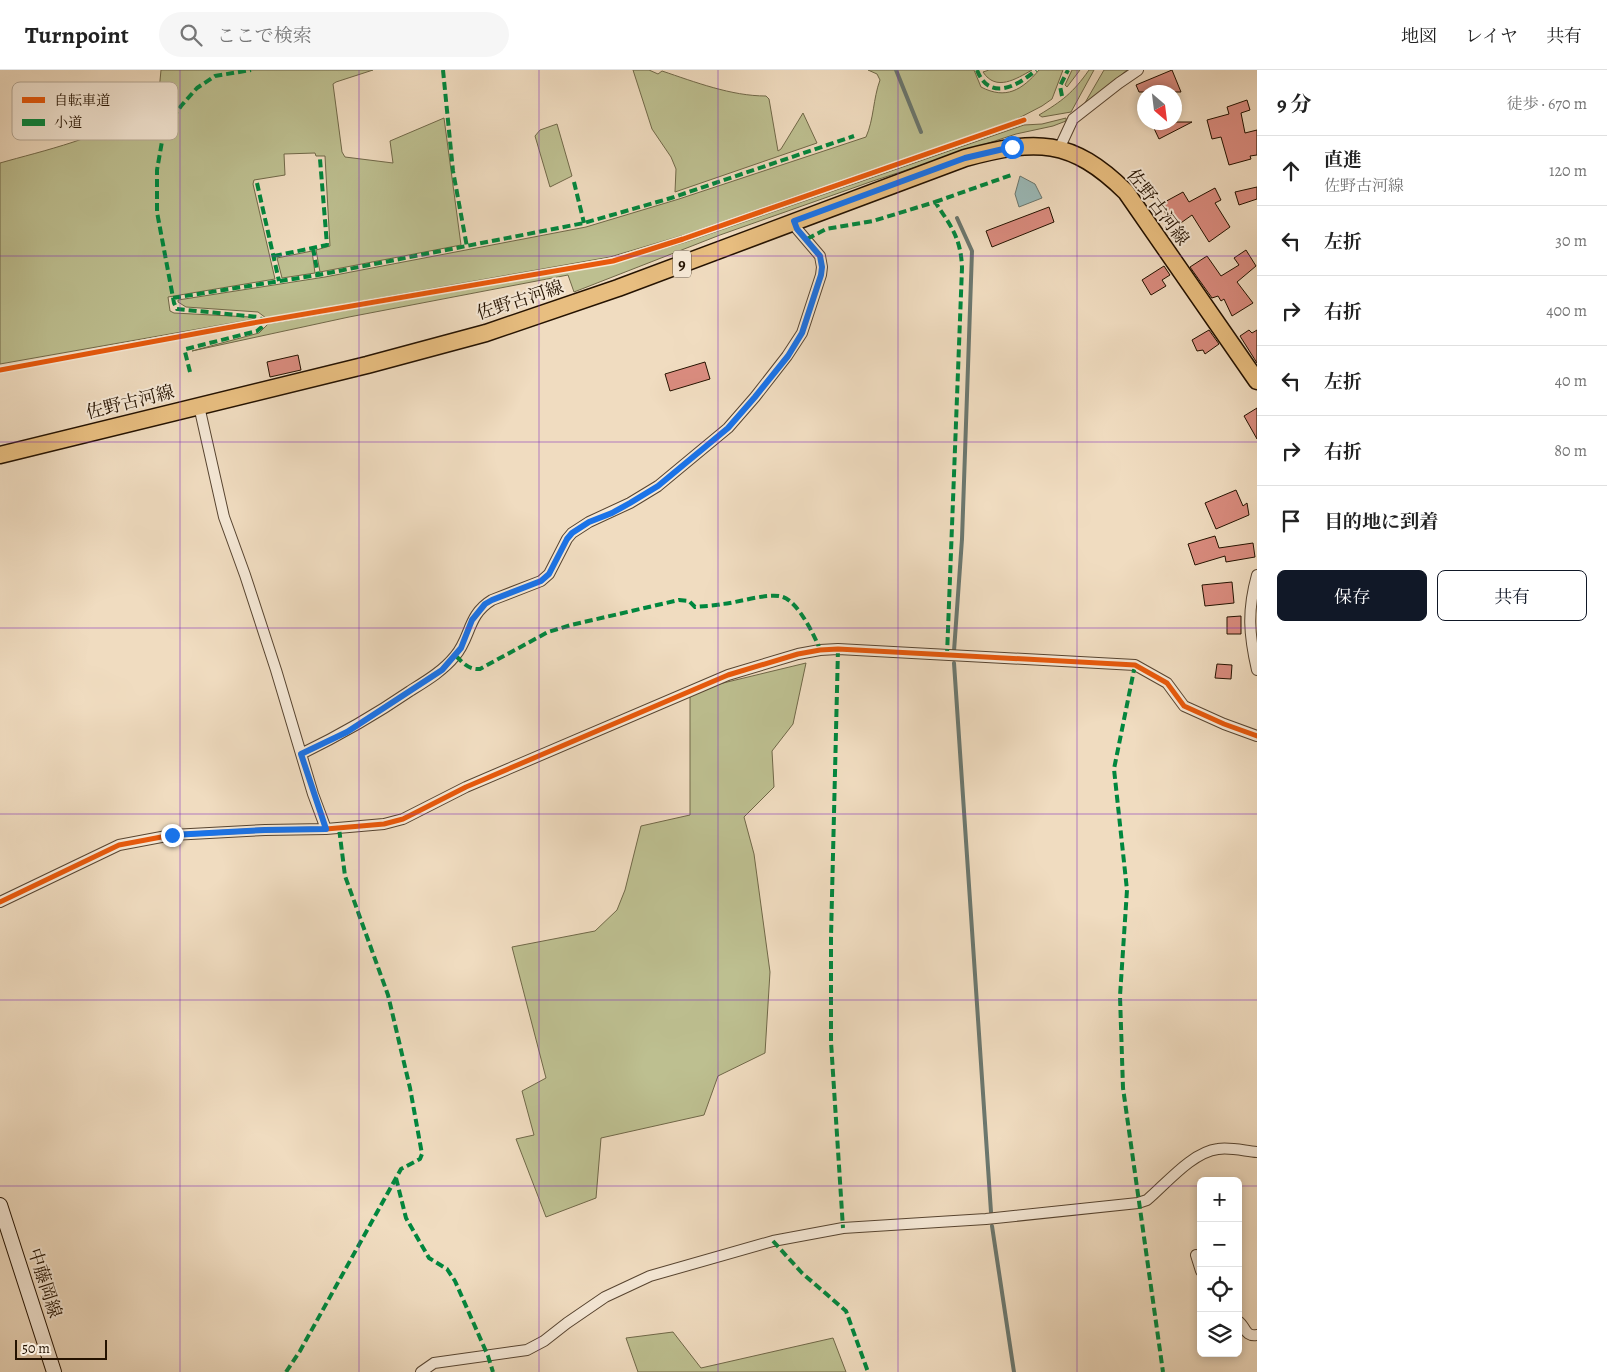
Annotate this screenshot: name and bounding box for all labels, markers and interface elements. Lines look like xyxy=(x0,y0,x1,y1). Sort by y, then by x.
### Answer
search box xyxy=(159,12,509,57)
text: Turnpoint xyxy=(25,19,129,51)
icon: search xyxy=(177,21,205,49)
text: ここで検索 xyxy=(217,23,312,49)
text: 地図 xyxy=(1401,24,1437,48)
text: レイヤ xyxy=(1465,24,1518,48)
text: 共有 xyxy=(1546,24,1582,48)
legend xyxy=(12,82,178,140)
north arrow xyxy=(1137,85,1182,130)
text: 9 分 xyxy=(1277,90,1311,118)
text: 自転車道 xyxy=(54,91,110,110)
text: 徒歩 · 670 m xyxy=(1506,93,1587,115)
text: 小道 xyxy=(54,113,82,132)
route start xyxy=(1001,136,1024,159)
text: 直進 xyxy=(1324,147,1362,173)
icon: ahead xyxy=(1277,157,1305,185)
text: 120 m xyxy=(1549,160,1587,182)
street label: 佐野古河線 xyxy=(1121,164,1195,250)
text: 佐野古河線 xyxy=(1324,175,1404,197)
icon: left xyxy=(1277,227,1305,255)
text: 左折 xyxy=(1324,229,1362,255)
text: 30 m xyxy=(1555,230,1587,252)
road number: 9 xyxy=(673,250,691,278)
street label: 佐野古河線 xyxy=(473,275,567,325)
icon: right xyxy=(1277,297,1305,325)
text: 右折 xyxy=(1324,299,1362,325)
text: 400 m xyxy=(1546,300,1587,322)
icon: left xyxy=(1277,367,1305,395)
text: 左折 xyxy=(1324,369,1362,395)
text: 40 m xyxy=(1555,370,1587,392)
street label: 佐野古河線 xyxy=(83,379,177,425)
icon: right xyxy=(1277,437,1305,465)
text: 右折 xyxy=(1324,439,1362,465)
text: 80 m xyxy=(1554,440,1587,462)
icon: arrive xyxy=(1277,507,1305,535)
text: 目的地に到着 xyxy=(1324,509,1438,535)
button: 保存 xyxy=(1277,570,1427,621)
button: 共有 xyxy=(1437,570,1587,621)
route end xyxy=(161,824,184,847)
map controls xyxy=(1197,1177,1242,1357)
button: + xyxy=(1197,1177,1242,1222)
button: − xyxy=(1197,1222,1242,1267)
street label: 中藤岡線 xyxy=(22,1245,68,1321)
button: locate xyxy=(1197,1267,1242,1312)
button: layers xyxy=(1197,1312,1242,1357)
scale bar xyxy=(15,1337,108,1360)
text: 50 m xyxy=(22,1339,50,1358)

